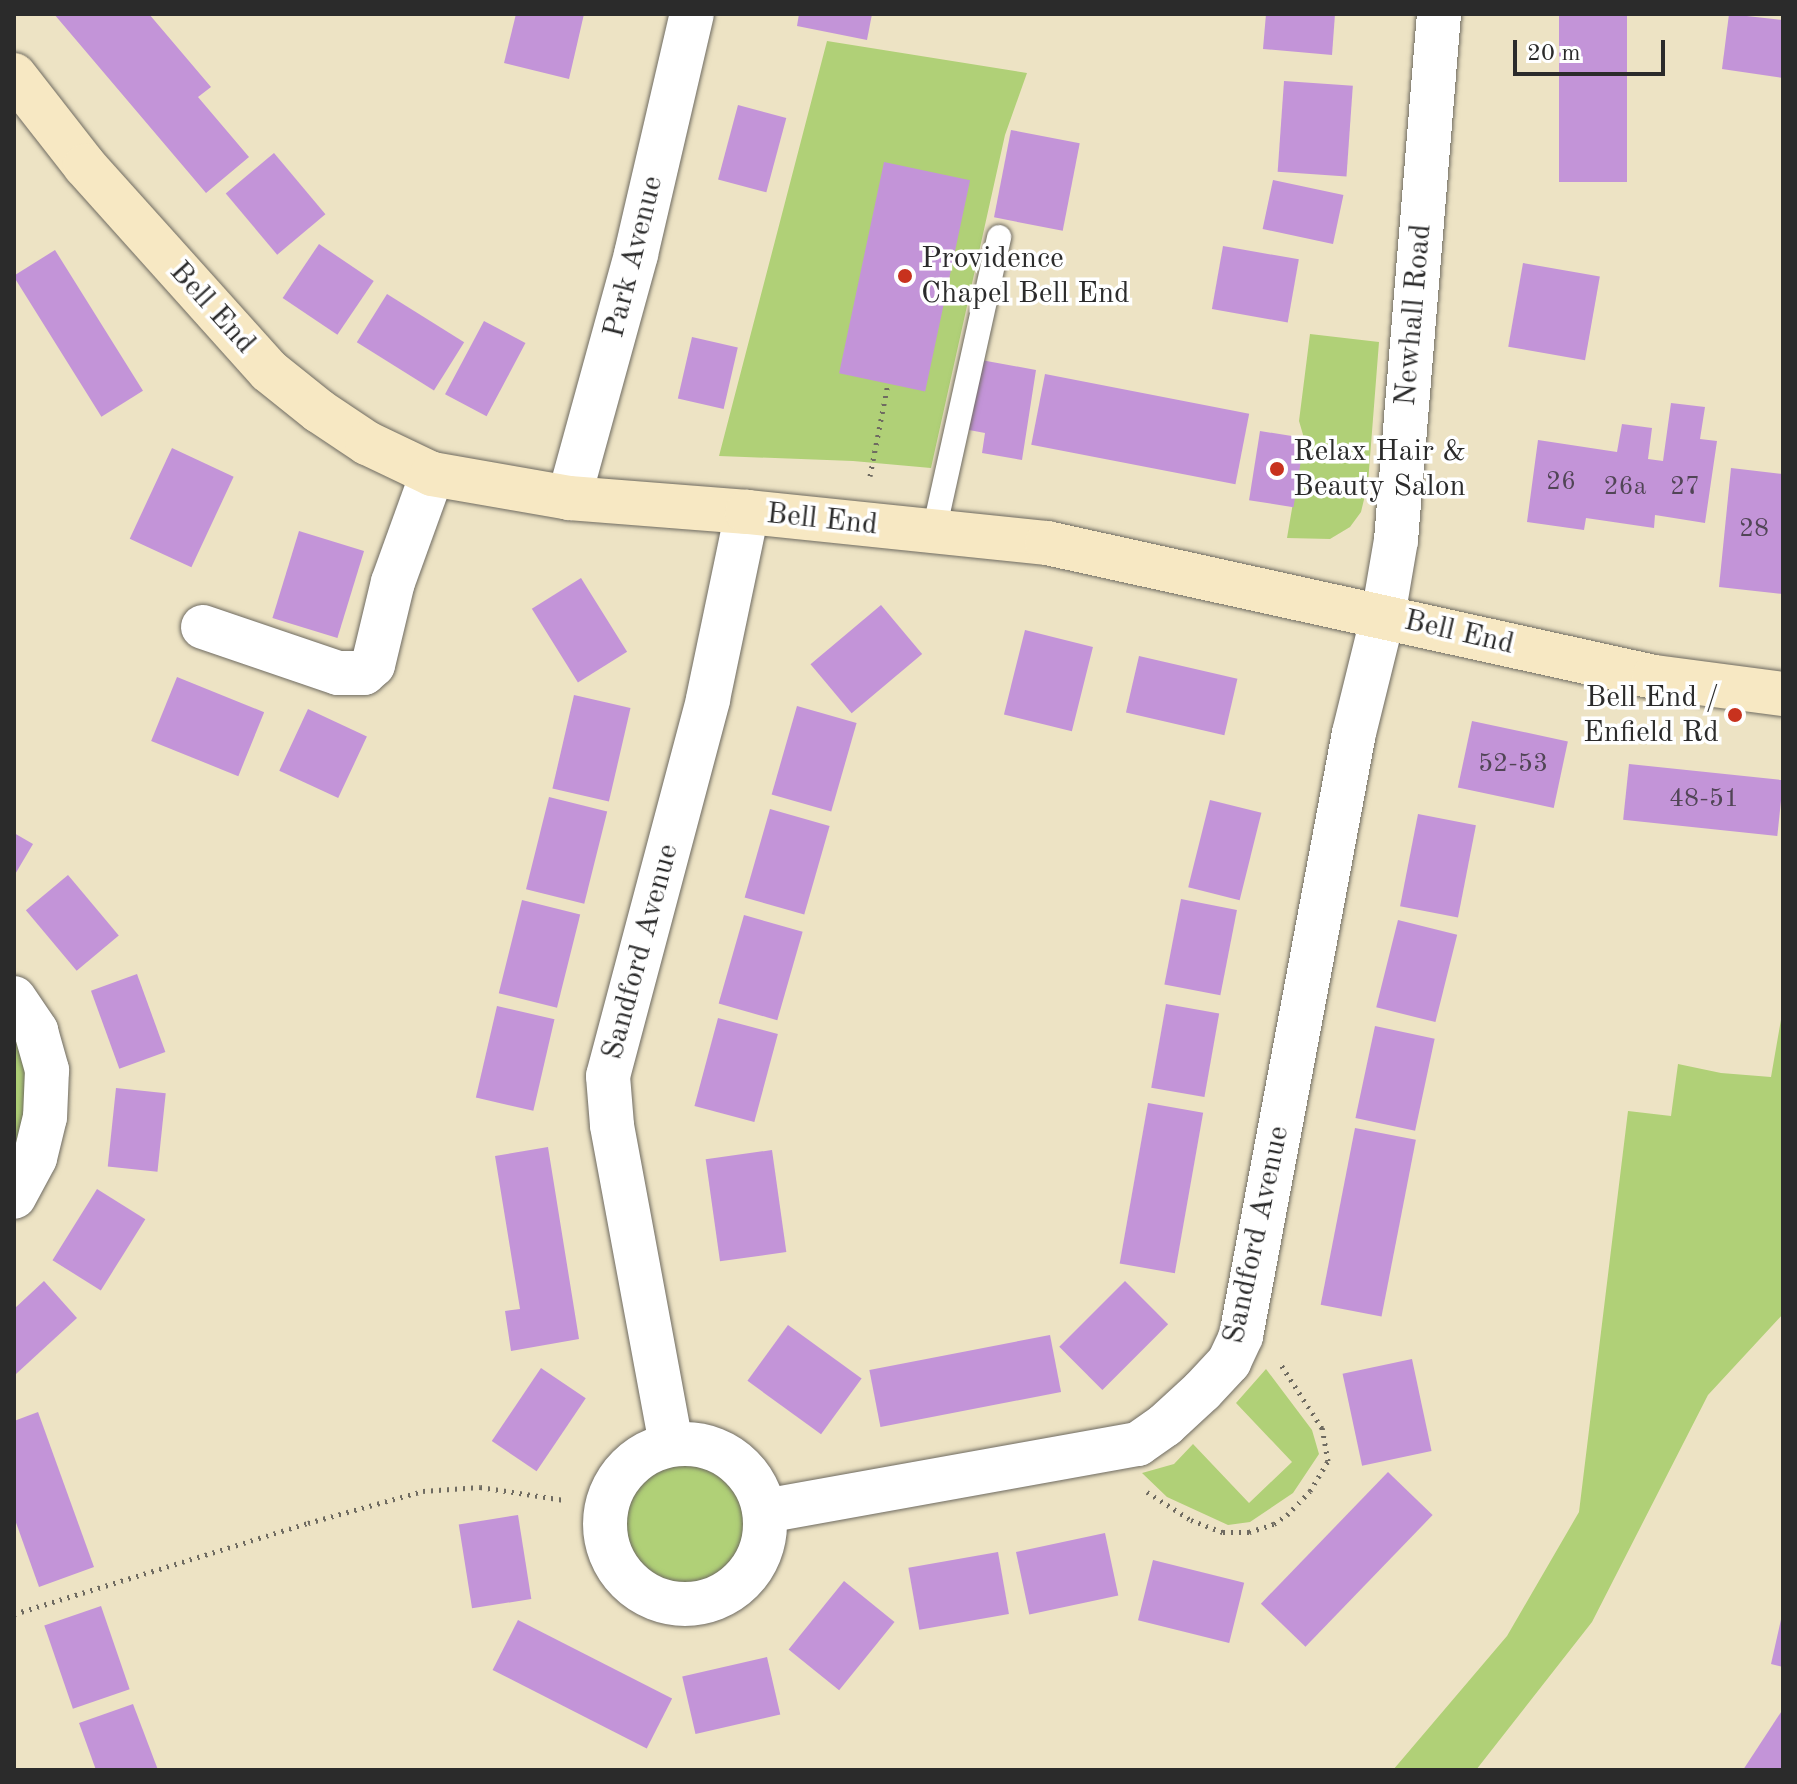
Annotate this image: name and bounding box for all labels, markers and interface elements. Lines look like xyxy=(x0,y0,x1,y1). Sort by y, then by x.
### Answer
scale bar xyxy=(1517,24,1669,74)
text: 20 m xyxy=(1527,42,1581,66)
street label: Park Avenue xyxy=(597,172,671,342)
street label: Newhall Road xyxy=(1388,222,1440,408)
place label: Providence Chapel Bell End xyxy=(921,241,1130,312)
street label: Bell End xyxy=(161,254,263,362)
marker: Providence Chapel Bell End xyxy=(896,267,914,285)
place label: Relax Hair & Beauty Salon xyxy=(1293,434,1466,504)
marker: Relax Hair & Beauty Salon xyxy=(1268,460,1286,478)
house number: 26 xyxy=(1546,467,1576,499)
house number: 26a xyxy=(1603,472,1647,504)
house number: 27 xyxy=(1670,472,1700,504)
street label: Bell End xyxy=(765,496,879,544)
house number: 28 xyxy=(1739,514,1769,546)
street label: Bell End xyxy=(1401,603,1517,663)
place label: Bell End / Enfield Rd xyxy=(1583,680,1719,750)
marker: Bell End / Enfield Rd xyxy=(1726,706,1744,724)
house number: 52-53 xyxy=(1478,749,1548,781)
house number: 48-51 xyxy=(1669,784,1739,816)
street label: Sandford Avenue xyxy=(595,840,687,1064)
street label: Sandford Avenue xyxy=(1216,1123,1298,1347)

